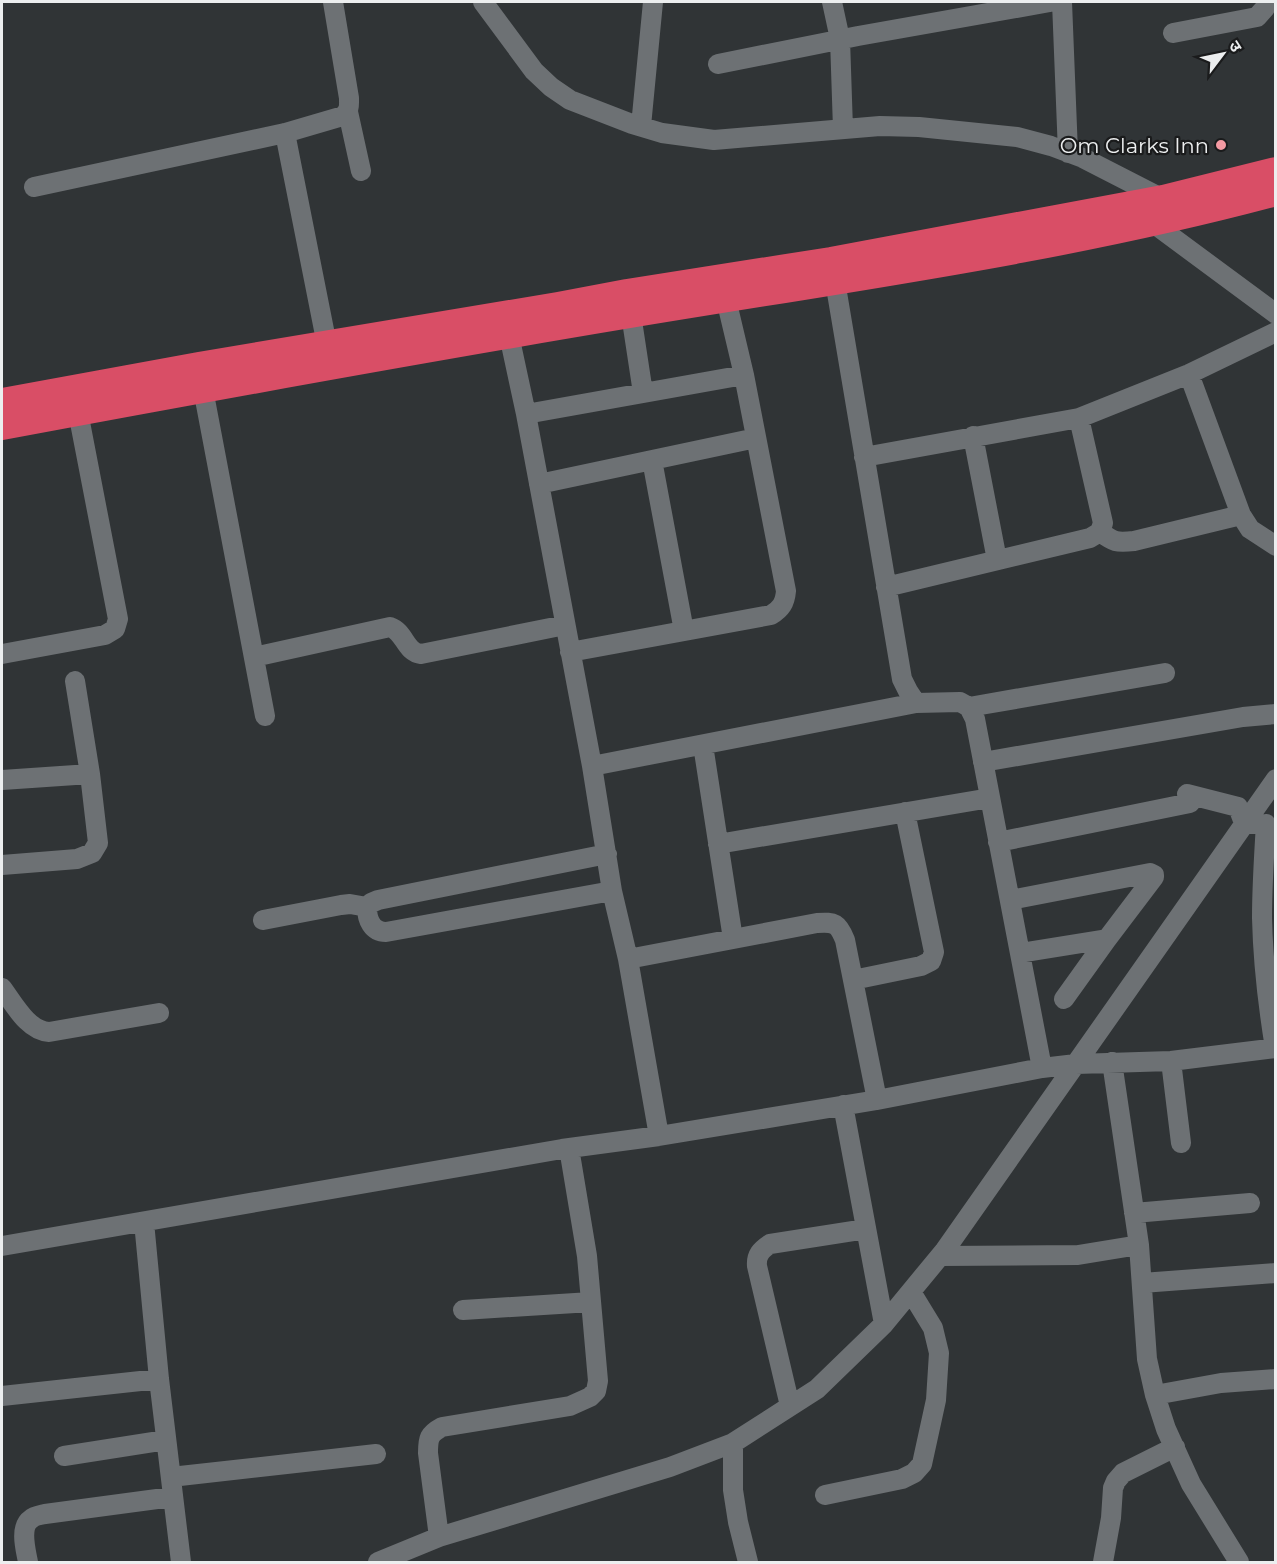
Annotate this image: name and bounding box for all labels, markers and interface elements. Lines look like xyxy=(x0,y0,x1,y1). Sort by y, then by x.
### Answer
north arrow xyxy=(1193,24,1253,84)
text: उ xyxy=(1225,37,1246,56)
place label: Om Clarks Inn xyxy=(1060,133,1209,158)
marker: Om Clarks Inn xyxy=(1214,138,1228,152)

